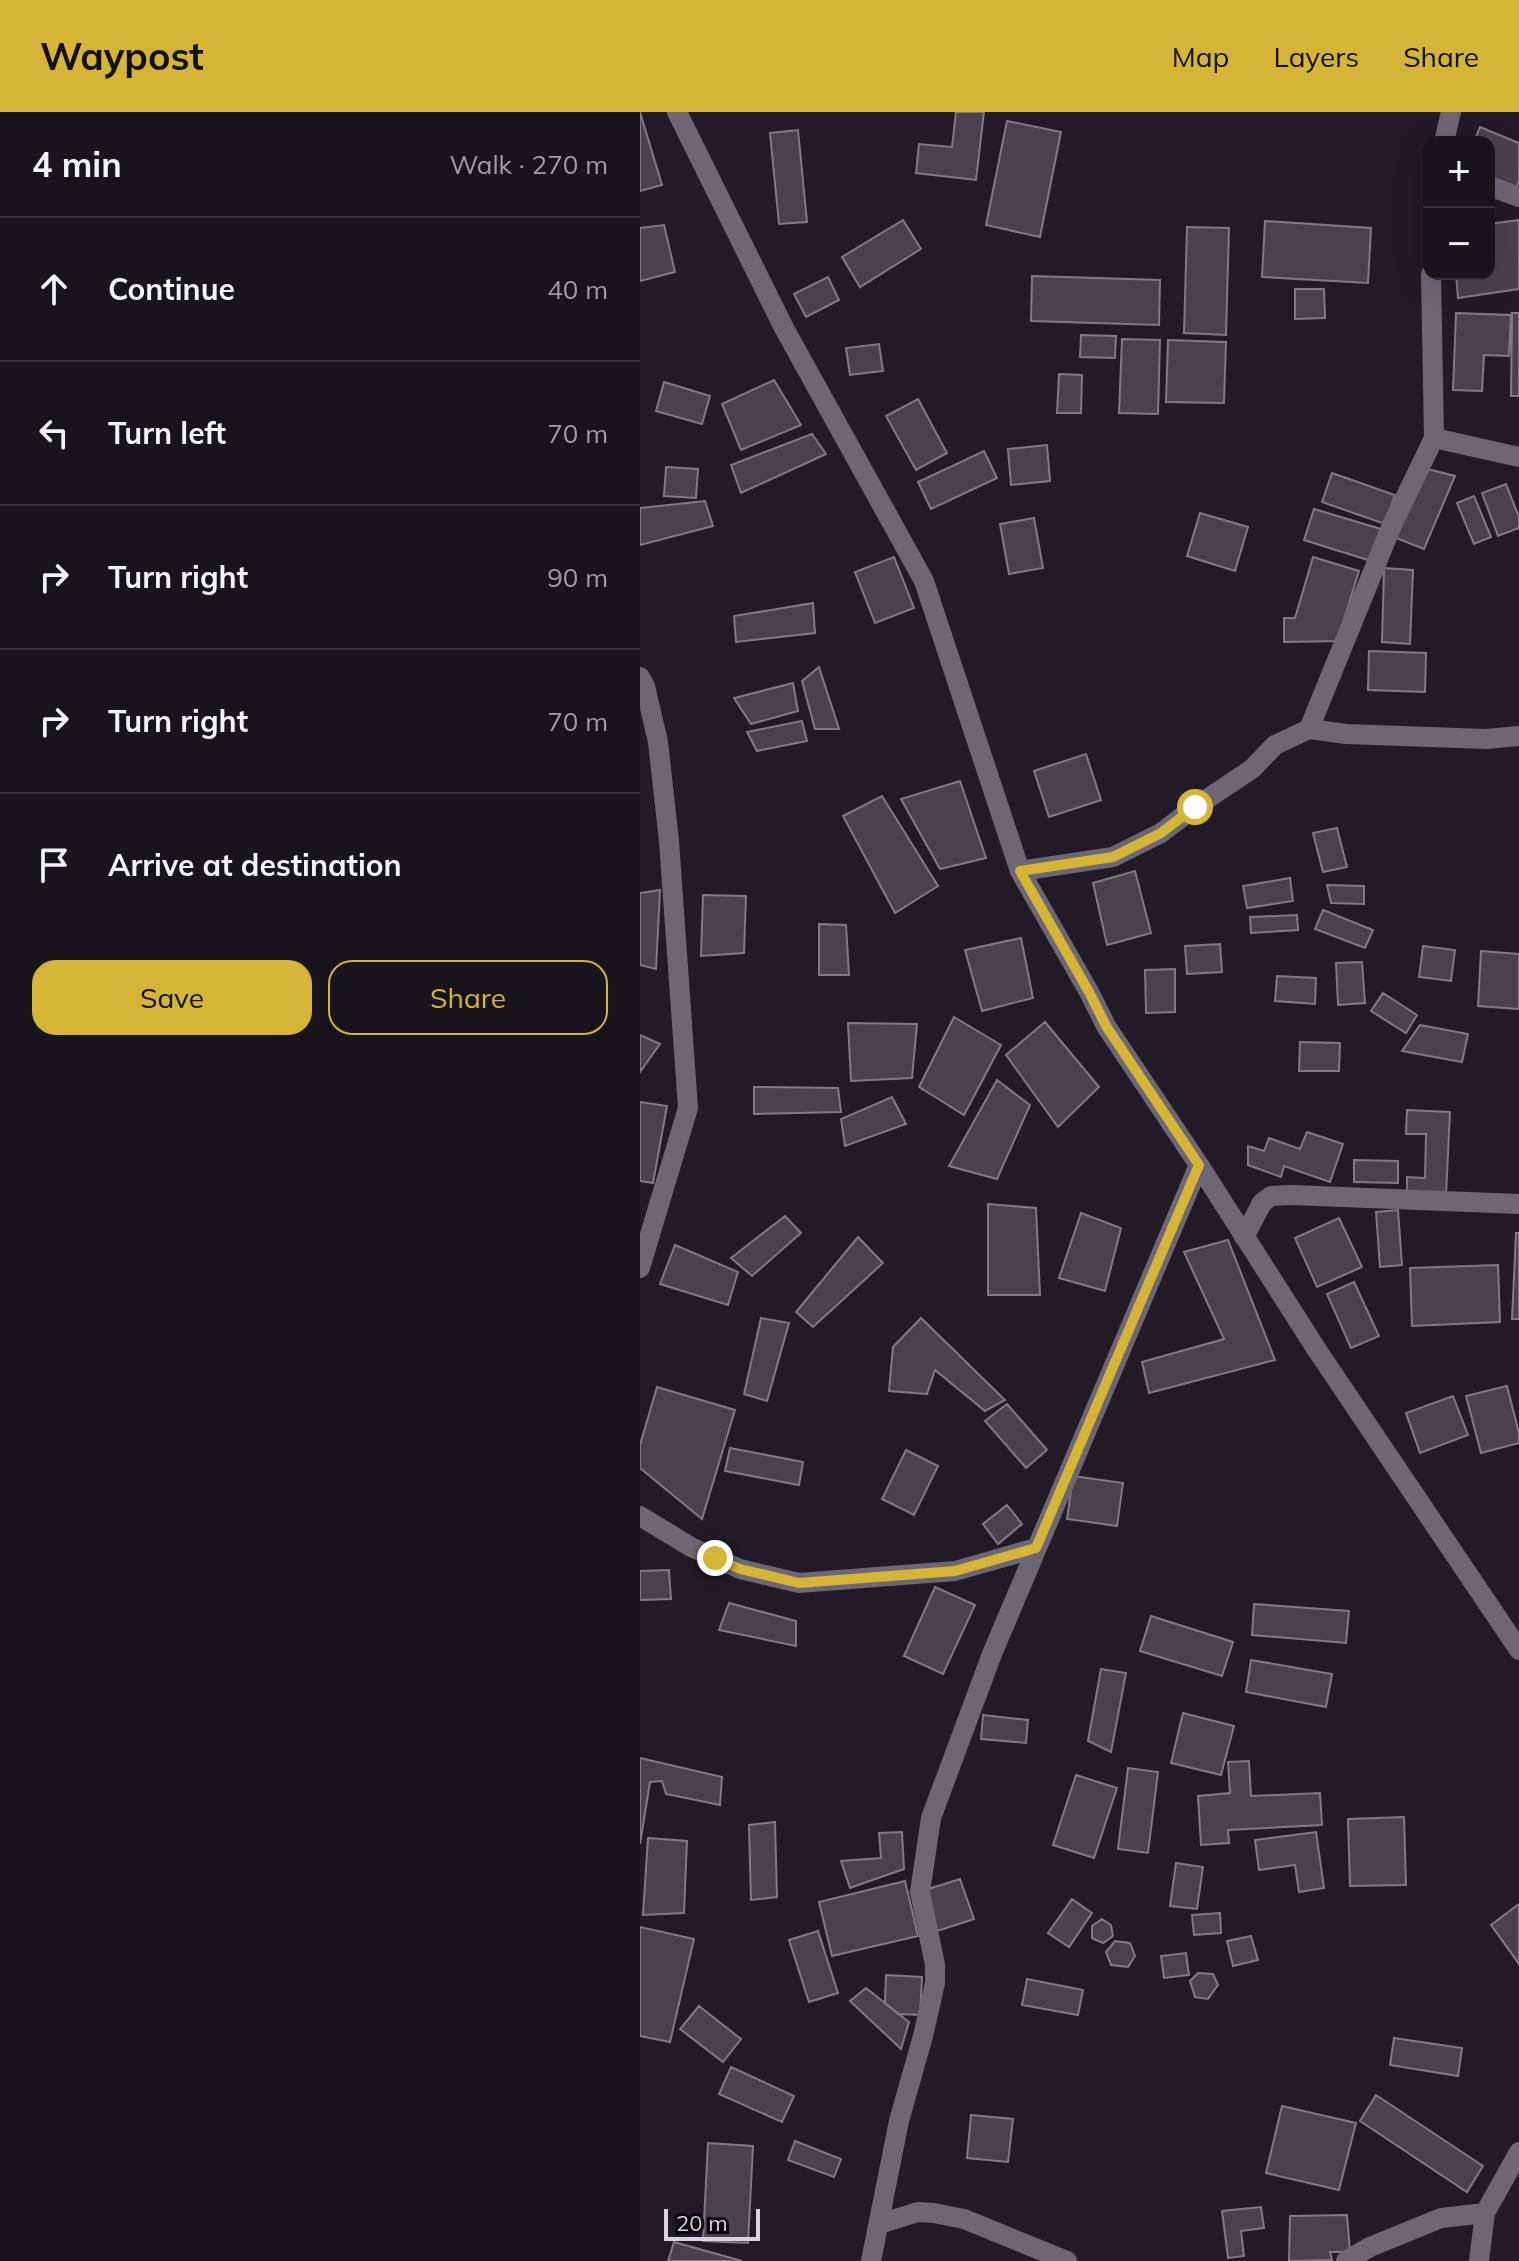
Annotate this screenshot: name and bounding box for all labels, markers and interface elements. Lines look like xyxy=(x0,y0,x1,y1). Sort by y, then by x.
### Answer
text: Waypost xyxy=(40,32,204,80)
text: Map xyxy=(1172,39,1229,74)
text: Layers xyxy=(1273,39,1359,74)
text: Share xyxy=(1403,39,1479,74)
map controls xyxy=(1423,136,1495,280)
button: + xyxy=(1423,136,1495,208)
text: 4 min xyxy=(32,143,122,186)
text: Walk · 270 m xyxy=(449,148,608,181)
button: − xyxy=(1423,208,1495,280)
icon: ahead xyxy=(32,267,76,311)
text: Continue xyxy=(108,270,235,308)
text: 40 m xyxy=(547,273,608,306)
icon: left xyxy=(32,411,76,455)
text: Turn left xyxy=(108,414,226,452)
text: 70 m xyxy=(547,417,608,450)
icon: right xyxy=(32,555,76,599)
text: Turn right xyxy=(108,558,248,596)
text: 90 m xyxy=(547,561,608,594)
icon: right xyxy=(32,699,76,743)
text: Turn right xyxy=(108,702,248,740)
text: 70 m xyxy=(547,705,608,738)
route start xyxy=(1177,789,1213,825)
icon: arrive xyxy=(32,843,76,887)
text: Arrive at destination xyxy=(108,846,402,884)
button: Save xyxy=(32,960,312,1035)
button: Share xyxy=(328,960,608,1035)
route end xyxy=(697,1540,733,1576)
scale bar xyxy=(664,2205,760,2241)
text: 20 m xyxy=(676,2209,727,2237)

